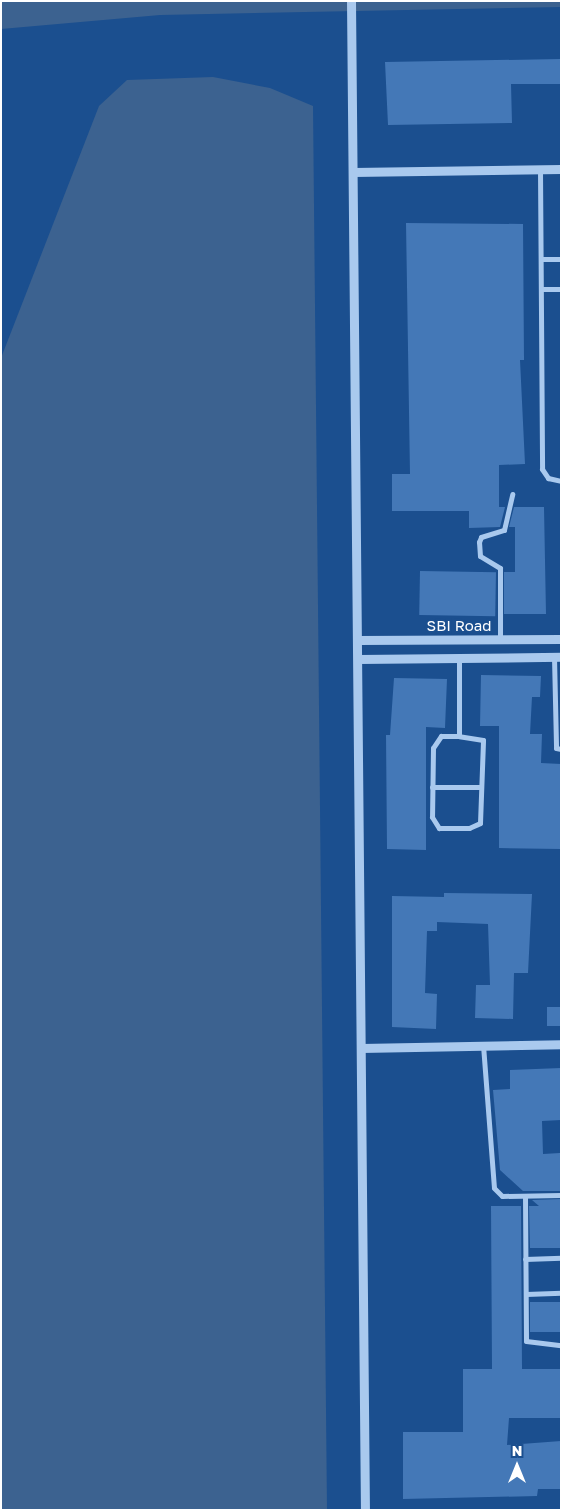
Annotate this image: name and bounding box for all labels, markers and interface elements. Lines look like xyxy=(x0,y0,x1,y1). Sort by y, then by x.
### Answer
street label: SBI Road xyxy=(427,617,491,635)
north arrow xyxy=(492,1441,542,1491)
text: N xyxy=(512,1442,522,1459)

